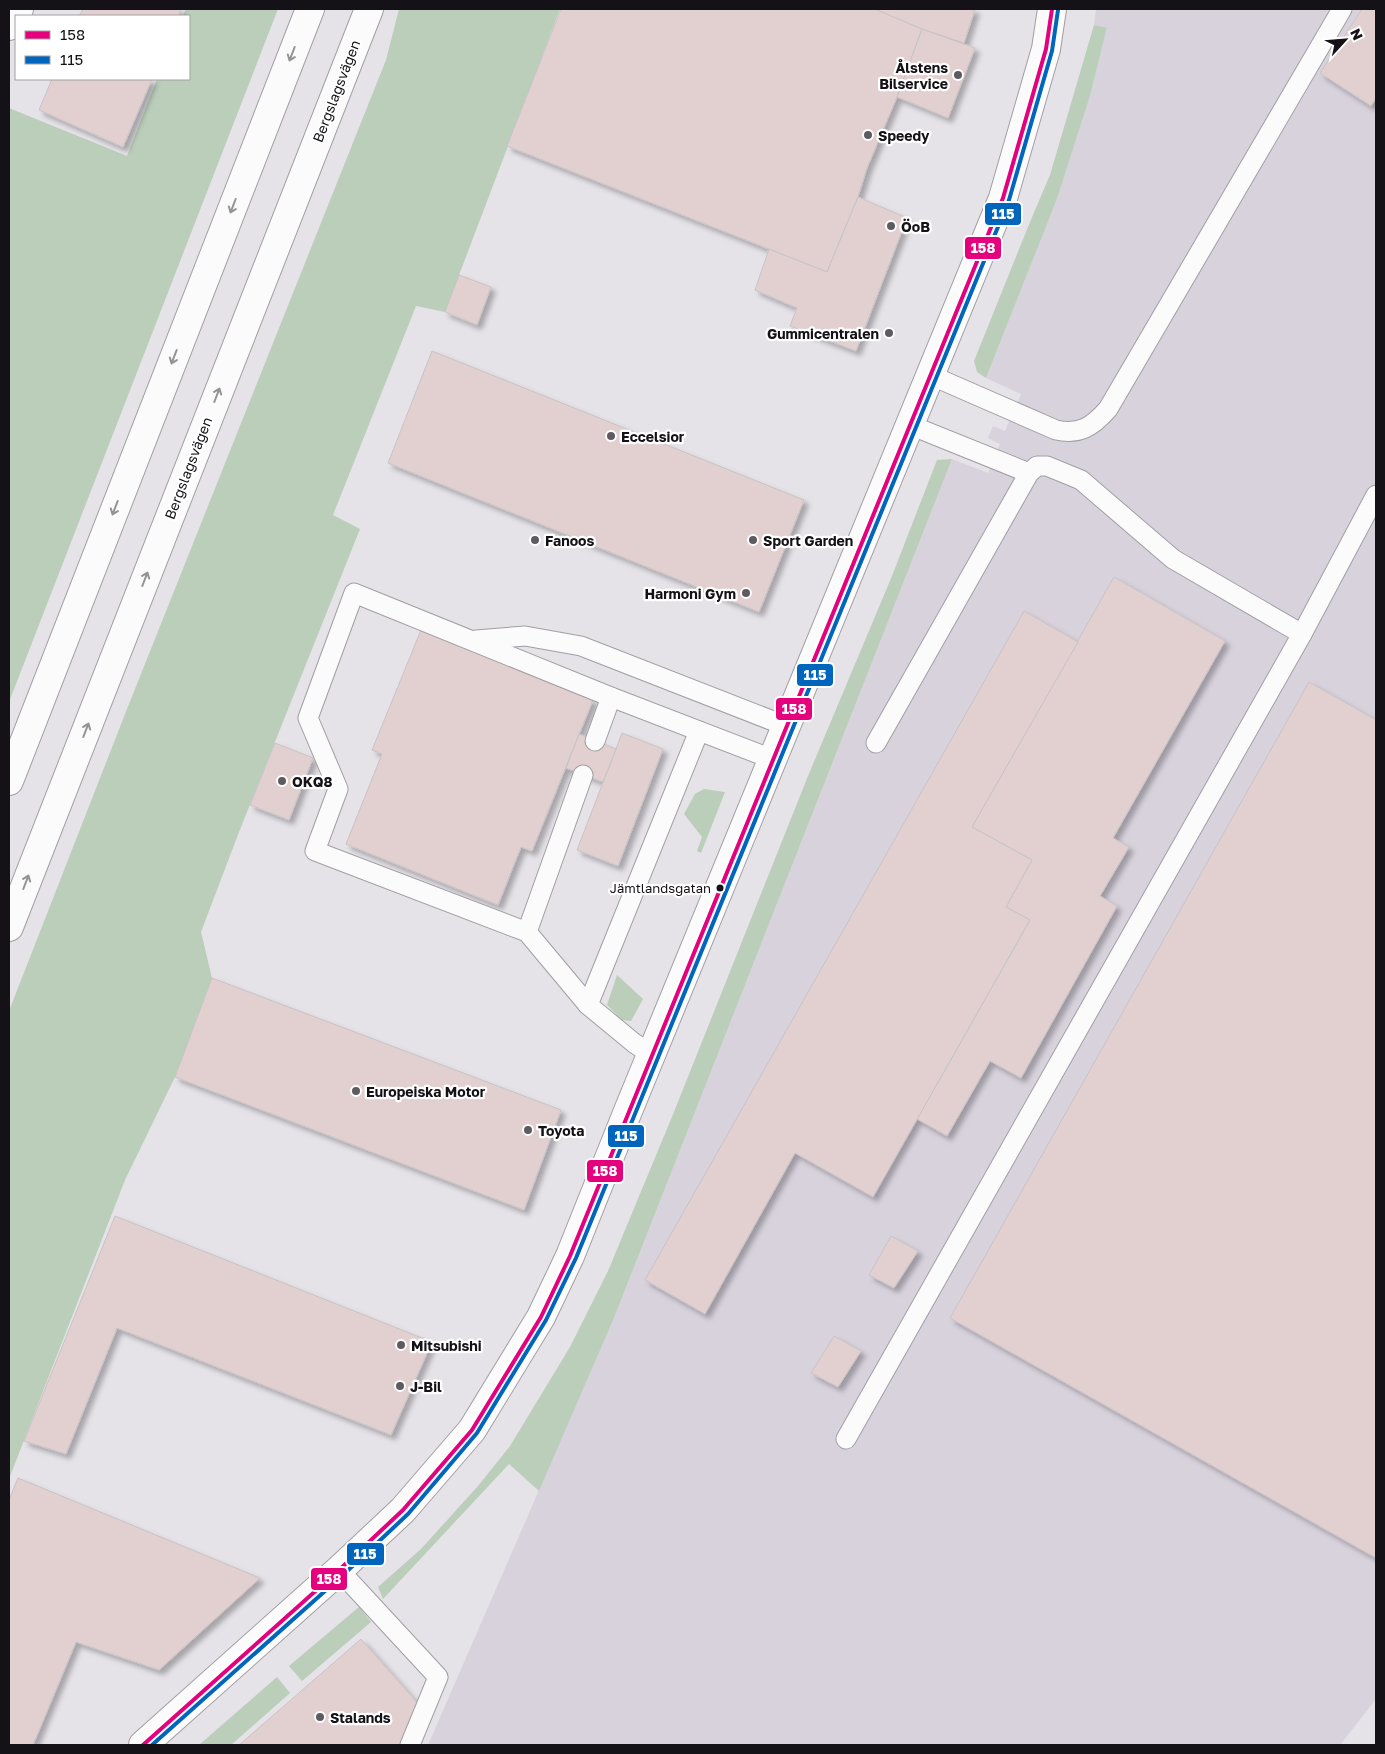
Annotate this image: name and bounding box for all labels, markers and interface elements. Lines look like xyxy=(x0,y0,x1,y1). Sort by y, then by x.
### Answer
legend xyxy=(15,15,190,80)
north arrow xyxy=(1320,15,1370,65)
text: 158 xyxy=(60,25,85,43)
text: N xyxy=(1347,26,1367,43)
street label: Bergslagsvägen xyxy=(309,37,363,145)
one-way arrow xyxy=(287,46,296,61)
text: 115 xyxy=(60,50,83,68)
place label: Ålstens Bilservice xyxy=(879,58,948,92)
marker: Ålstens Bilservice xyxy=(952,69,964,81)
place label: Speedy xyxy=(878,127,930,144)
marker: Speedy xyxy=(862,129,874,141)
one-way arrow xyxy=(228,197,237,213)
line badge: 115 xyxy=(984,202,1022,226)
text: 115 xyxy=(992,205,1015,222)
place label: ÖoB xyxy=(901,218,930,235)
marker: ÖoB xyxy=(885,220,897,232)
line badge: 158 xyxy=(964,236,1002,260)
text: 158 xyxy=(971,239,995,256)
place label: Gummicentralen xyxy=(767,325,879,342)
marker: Gummicentralen xyxy=(883,327,895,339)
one-way arrow xyxy=(169,349,178,364)
one-way arrow xyxy=(213,388,222,403)
street label: Bergslagsvägen xyxy=(161,414,215,522)
place label: Eccelsior xyxy=(621,428,685,445)
marker: Eccelsior xyxy=(605,430,617,442)
one-way arrow xyxy=(110,500,119,516)
place label: Fanoos xyxy=(545,532,594,549)
place label: Sport Garden xyxy=(763,532,853,549)
marker: Fanoos xyxy=(529,534,541,546)
marker: Sport Garden xyxy=(747,534,759,546)
one-way arrow xyxy=(141,572,150,587)
place label: Harmoni Gym xyxy=(644,585,736,602)
marker: Harmoni Gym xyxy=(740,587,752,599)
line badge: 115 xyxy=(796,663,834,687)
text: 115 xyxy=(804,666,827,683)
line badge: 158 xyxy=(775,697,813,721)
text: 158 xyxy=(782,700,806,717)
one-way arrow xyxy=(82,723,91,738)
place label: OKQ8 xyxy=(292,773,332,790)
marker: OKQ8 xyxy=(276,775,288,787)
one-way arrow xyxy=(22,875,32,890)
place label: Jämtlandsgatan xyxy=(610,880,711,896)
marker: Jämtlandsgatan xyxy=(715,883,725,893)
place label: Europeiska Motor xyxy=(366,1083,486,1100)
marker: Europeiska Motor xyxy=(350,1085,362,1097)
place label: Toyota xyxy=(538,1122,584,1139)
marker: Toyota xyxy=(522,1124,534,1136)
line badge: 115 xyxy=(607,1124,645,1148)
text: 115 xyxy=(615,1127,638,1144)
line badge: 158 xyxy=(586,1159,624,1183)
text: 158 xyxy=(593,1162,617,1179)
place label: Mitsubishi xyxy=(411,1337,482,1354)
marker: Mitsubishi xyxy=(395,1339,407,1351)
place label: J-Bil xyxy=(410,1378,442,1395)
marker: J-Bil xyxy=(394,1380,406,1392)
line badge: 115 xyxy=(346,1542,385,1566)
text: 115 xyxy=(354,1545,377,1562)
line badge: 158 xyxy=(310,1567,348,1591)
text: 158 xyxy=(317,1570,341,1587)
place label: Stalands xyxy=(330,1709,391,1726)
marker: Stalands xyxy=(314,1711,326,1723)

